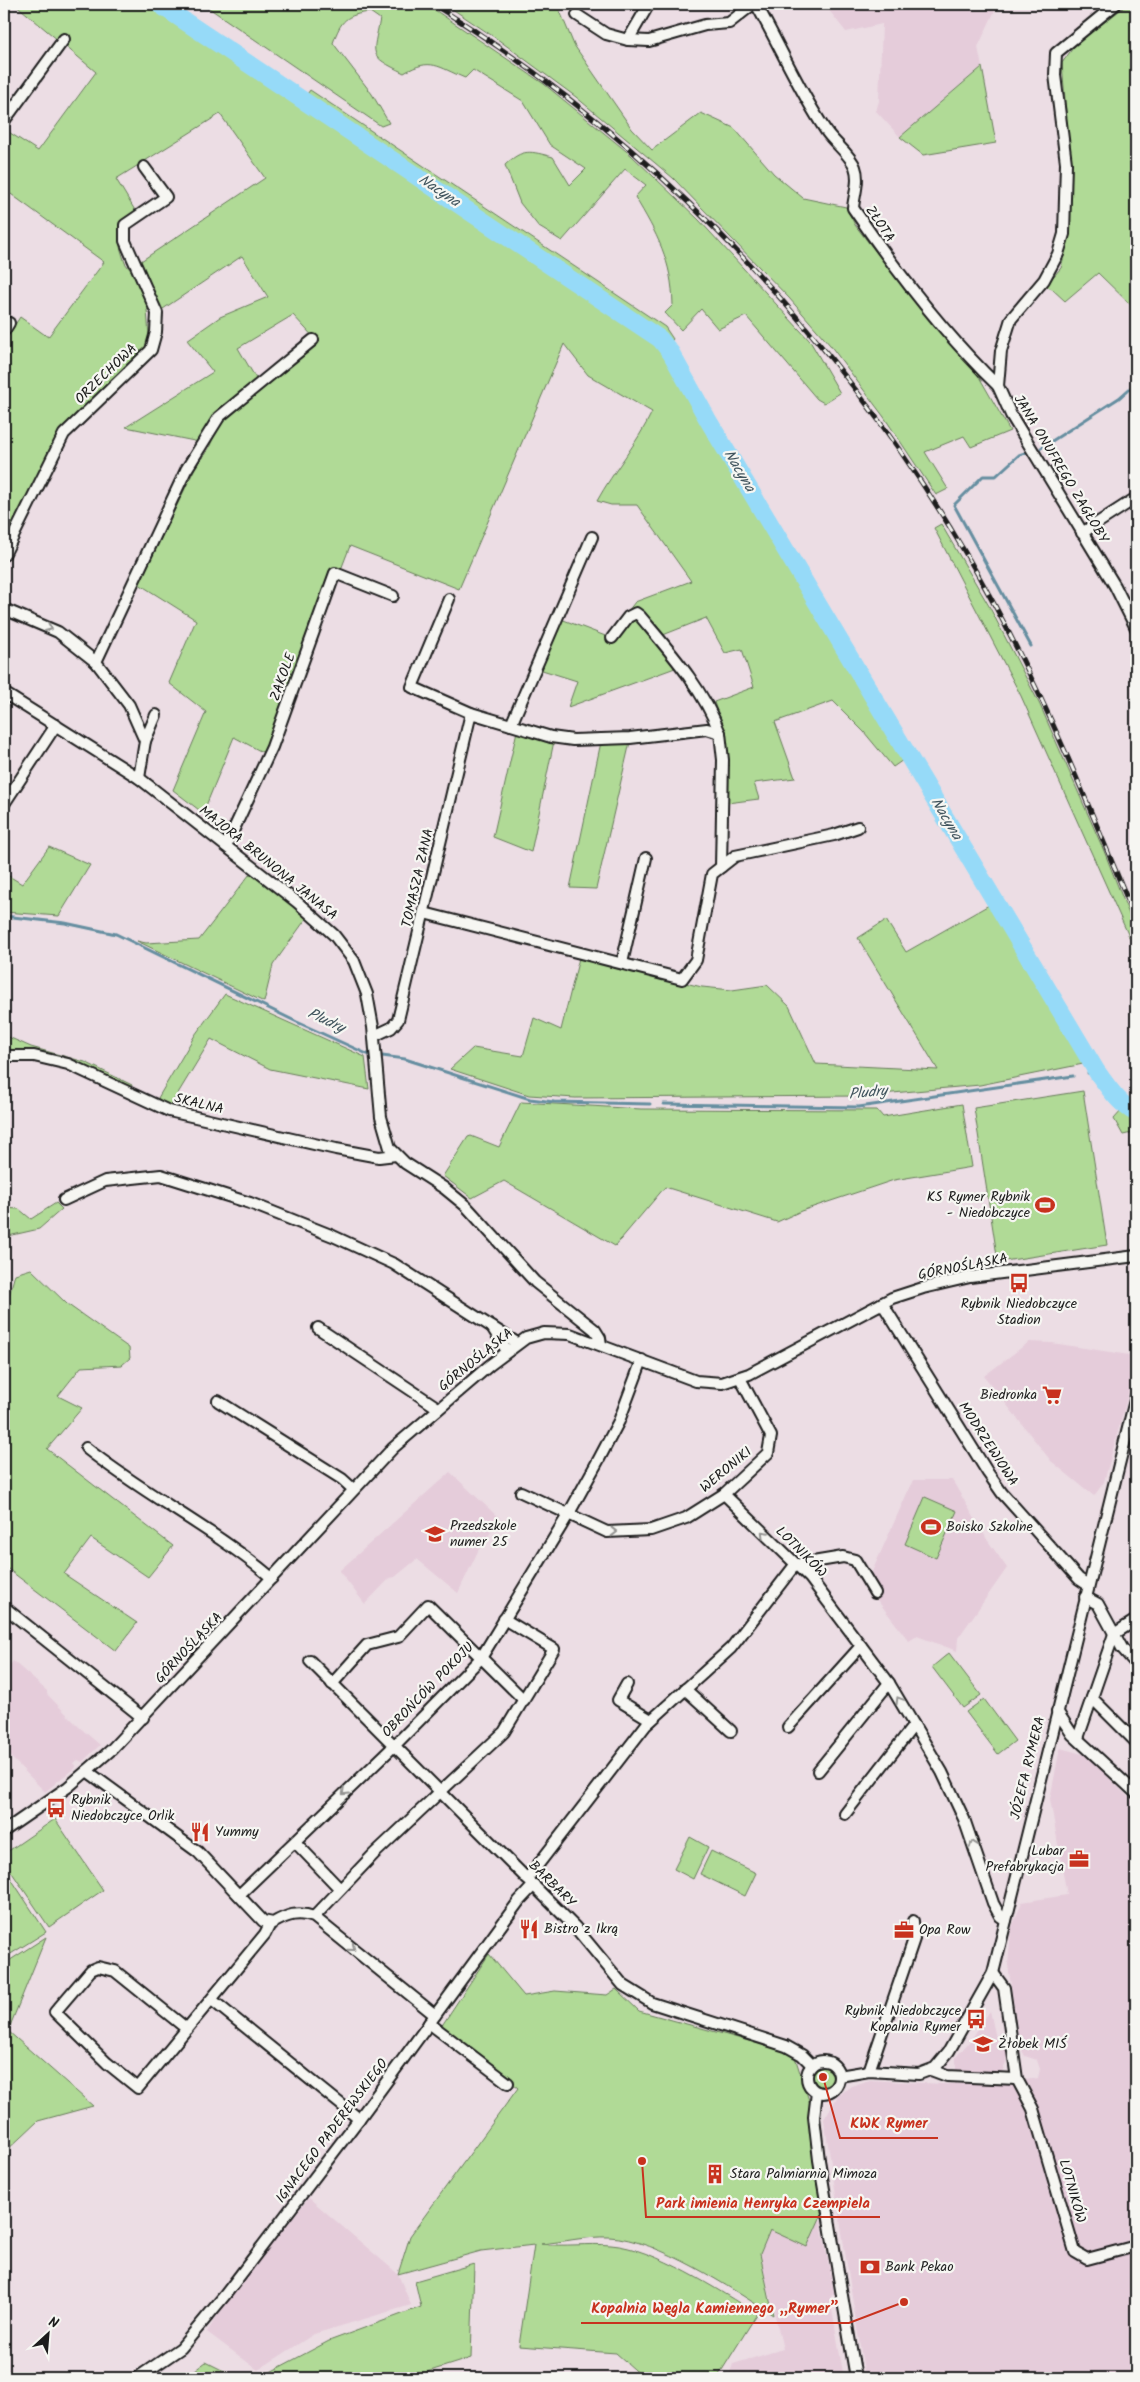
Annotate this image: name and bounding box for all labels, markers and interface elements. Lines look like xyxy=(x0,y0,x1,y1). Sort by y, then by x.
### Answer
water label: Nacyna xyxy=(413,168,466,214)
street label: ZŁOTA xyxy=(860,201,900,247)
street label: ORZECHOWA xyxy=(70,338,142,410)
street label: JANA ONUFREGO ZAGŁOBY xyxy=(1008,390,1115,548)
water label: Nacyna xyxy=(717,445,762,498)
one-way arrow xyxy=(44,621,53,632)
street label: ZAKOLE xyxy=(264,649,302,704)
water label: Nacyna xyxy=(924,793,969,846)
street label: MAJORA BRUNONA JANASA xyxy=(194,800,342,926)
street label: TOMASZA ZANA xyxy=(396,826,440,930)
water label: Pludry xyxy=(303,1002,350,1041)
water label: Pludry xyxy=(848,1079,890,1107)
street label: SKALNA xyxy=(172,1087,226,1121)
place label: KS Rymer Rybnik - Niedobczyce xyxy=(927,1186,1031,1224)
sports icon: KS Rymer Rybnik - Niedobczyce xyxy=(1034,1194,1056,1216)
street label: GÓRNOŚLĄSKA xyxy=(916,1248,1010,1286)
bus stop icon: Rybnik Niedobczyce Stadion xyxy=(1008,1272,1030,1294)
place label: Rybnik Niedobczyce Stadion xyxy=(961,1293,1078,1331)
street label: GÓRNOŚLĄSKA xyxy=(434,1323,518,1397)
place label: Biedronka xyxy=(980,1384,1037,1406)
supermarket icon: Biedronka xyxy=(1041,1384,1063,1406)
street label: MODRZEWIOWA xyxy=(952,1397,1024,1491)
street label: WERONIKI xyxy=(695,1442,757,1498)
place label: Przedszkole numer 25 xyxy=(450,1515,517,1553)
sports icon: Boisko Szkolne xyxy=(920,1516,942,1538)
place label: Boisko Szkolne xyxy=(946,1516,1033,1538)
street label: LOTNIKÓW xyxy=(770,1521,832,1583)
school or university icon: Przedszkole numer 25 xyxy=(424,1523,446,1545)
one-way arrow xyxy=(610,1526,618,1537)
one-way arrow xyxy=(760,1530,769,1539)
street label: GÓRNOŚLĄSKA xyxy=(150,1607,228,1689)
street label: OBROŃCÓW POKOJU xyxy=(377,1637,479,1743)
one-way arrow xyxy=(895,1696,905,1705)
street label: JÓZEFA RYMERA xyxy=(1005,1714,1051,1822)
one-way arrow xyxy=(342,1786,351,1795)
place label: Rybnik Niedobczyce Orlik xyxy=(71,1789,175,1827)
bus stop icon: Rybnik Niedobczyce Orlik xyxy=(45,1797,67,1819)
restaurant icon: Yummy xyxy=(189,1821,211,1843)
place label: Yummy xyxy=(215,1821,259,1843)
one-way arrow xyxy=(969,1840,979,1848)
place label: Lubar Prefabrykacja xyxy=(986,1840,1065,1878)
office icon: Lubar Prefabrykacja xyxy=(1068,1848,1090,1870)
street label: BARBARY xyxy=(523,1855,581,1913)
restaurant icon: Bistro z Ikrą xyxy=(518,1918,540,1940)
place label: Bistro z Ikrą xyxy=(544,1918,618,1940)
office icon: Opa Row xyxy=(893,1919,915,1941)
place label: Opa Row xyxy=(919,1919,971,1941)
one-way arrow xyxy=(346,1942,355,1950)
place label: Rybnik Niedobczyce Kopalnia Rymer xyxy=(845,2000,962,2038)
bus stop icon: Rybnik Niedobczyce Kopalnia Rymer xyxy=(965,2008,987,2030)
school or university icon: Żłobek MIŚ xyxy=(972,2033,994,2055)
place label: Żłobek MIŚ xyxy=(998,2033,1068,2055)
street label: IGNACEGO PADEREWSKIEGO xyxy=(270,2054,394,2208)
callout: KWK Rymer xyxy=(840,2108,938,2138)
text: KWK Rymer xyxy=(850,2112,928,2136)
street label: LOTNIKÓW xyxy=(1052,2157,1092,2225)
building icon: Stara Palmiarnia Mimoza xyxy=(704,2163,726,2185)
place label: Stara Palmiarnia Mimoza xyxy=(730,2163,877,2185)
callout: Park imienia Henryka Czempiela xyxy=(646,2187,880,2217)
text: Park imienia Henryka Czempiela xyxy=(656,2192,870,2216)
bank icon: Bank Pekao xyxy=(859,2256,881,2278)
place label: Bank Pekao xyxy=(885,2256,954,2278)
callout: Kopalnia Węgla Kamiennego „Rymer” xyxy=(581,2293,849,2323)
text: Kopalnia Węgla Kamiennego „Rymer” xyxy=(591,2297,839,2321)
north arrow xyxy=(22,2310,72,2360)
text: N xyxy=(44,2311,62,2335)

